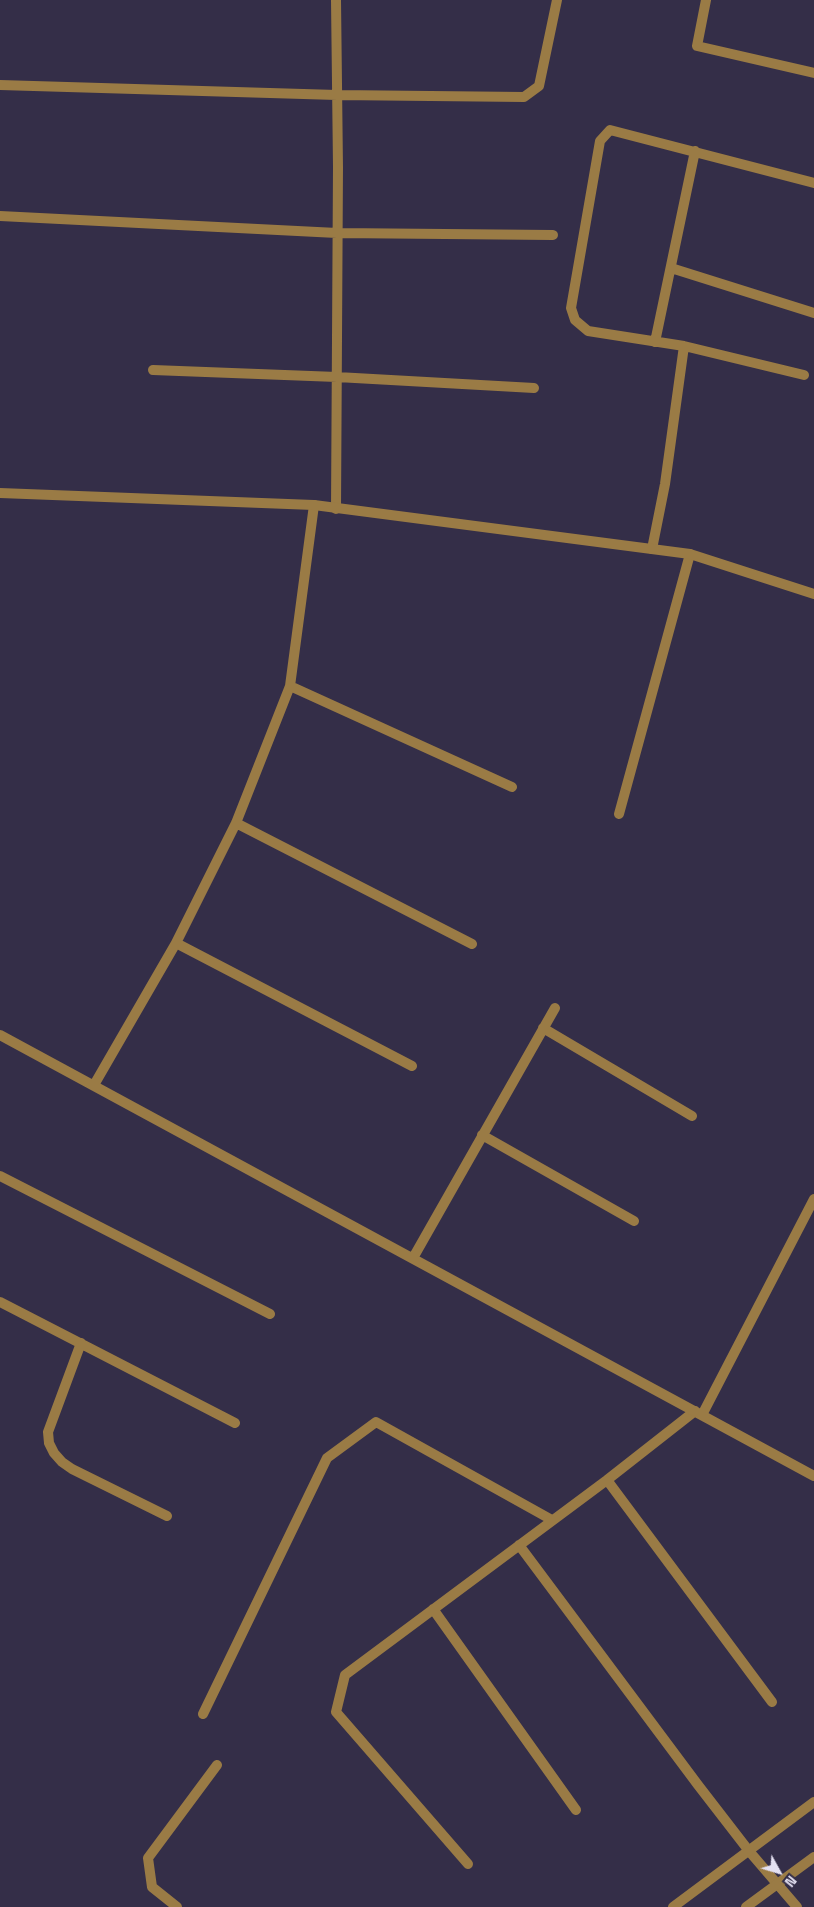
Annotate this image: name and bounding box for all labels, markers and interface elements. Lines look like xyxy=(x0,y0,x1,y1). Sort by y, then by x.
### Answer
north arrow xyxy=(754,1847,804,1897)
text: N xyxy=(781,1872,801,1891)

